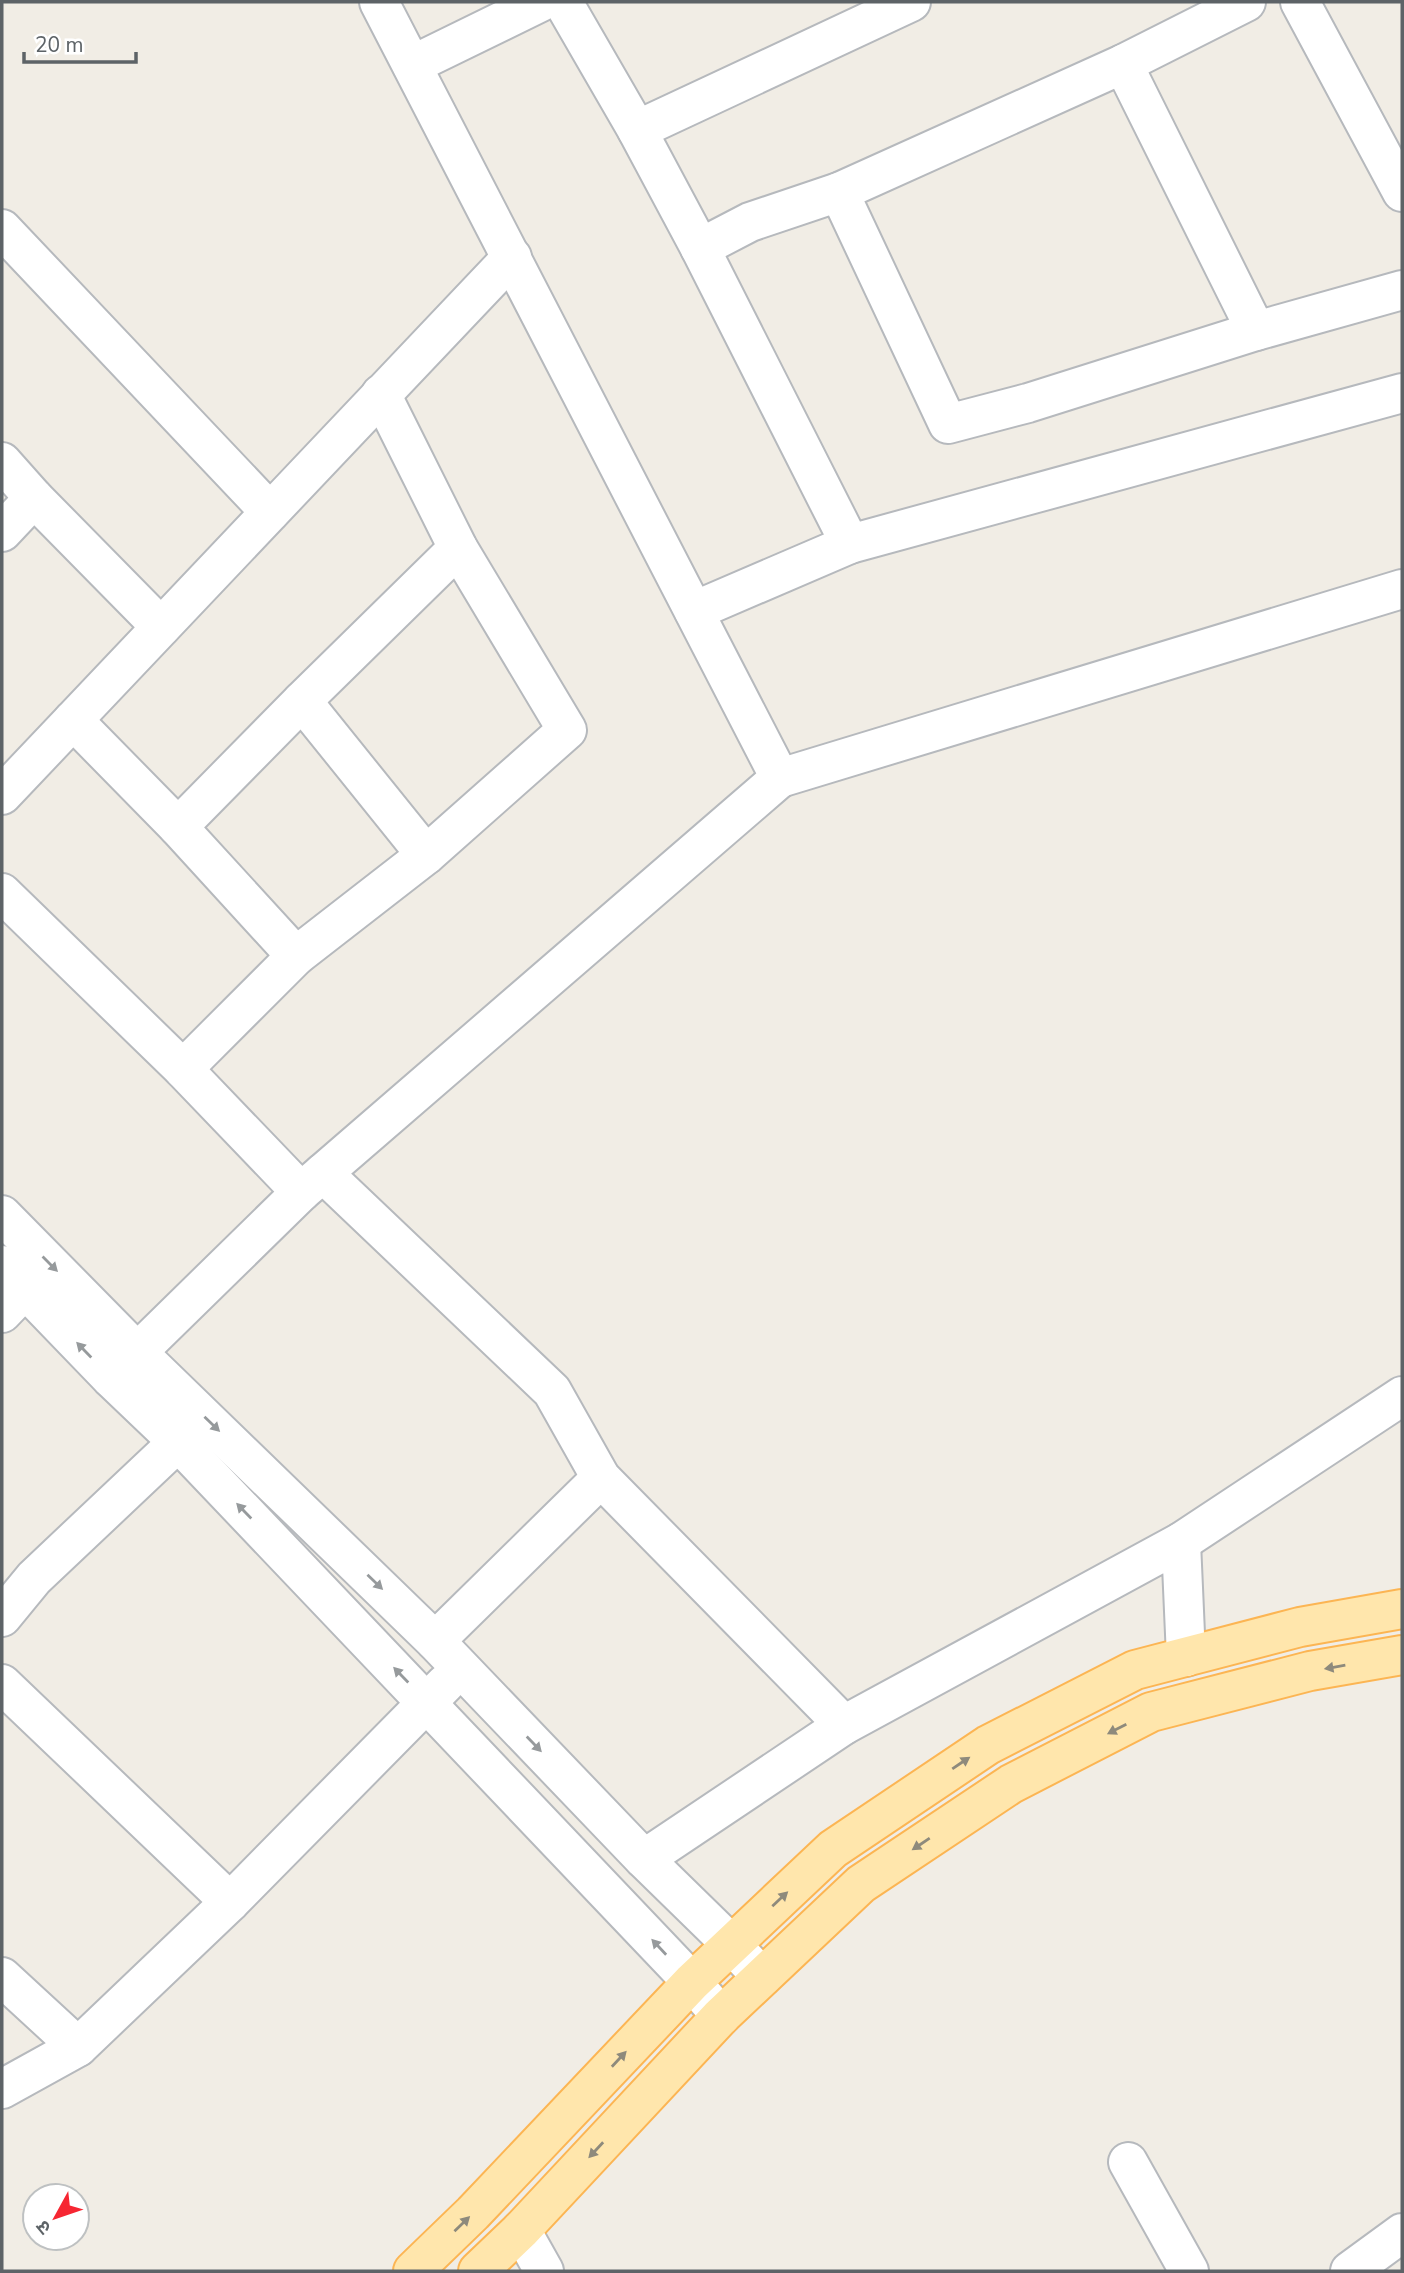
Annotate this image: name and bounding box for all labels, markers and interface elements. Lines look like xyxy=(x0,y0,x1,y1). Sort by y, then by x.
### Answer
scale bar xyxy=(24,21,136,65)
text: 20 m xyxy=(35,31,84,59)
one-way arrow xyxy=(41,1255,58,1271)
one-way arrow xyxy=(75,1341,92,1358)
one-way arrow xyxy=(203,1415,220,1432)
one-way arrow xyxy=(236,1503,252,1520)
one-way arrow xyxy=(366,1574,383,1590)
one-way arrow xyxy=(1324,1661,1346,1672)
one-way arrow xyxy=(393,1667,410,1684)
one-way arrow xyxy=(1107,1724,1127,1735)
one-way arrow xyxy=(526,1736,543,1753)
one-way arrow xyxy=(952,1757,971,1770)
one-way arrow xyxy=(912,1837,930,1851)
one-way arrow xyxy=(771,1891,788,1907)
one-way arrow xyxy=(651,1939,667,1956)
one-way arrow xyxy=(610,2051,626,2068)
one-way arrow xyxy=(588,2141,604,2159)
north arrow xyxy=(21,2182,91,2252)
text: उ xyxy=(30,2214,57,2240)
one-way arrow xyxy=(453,2215,470,2232)

